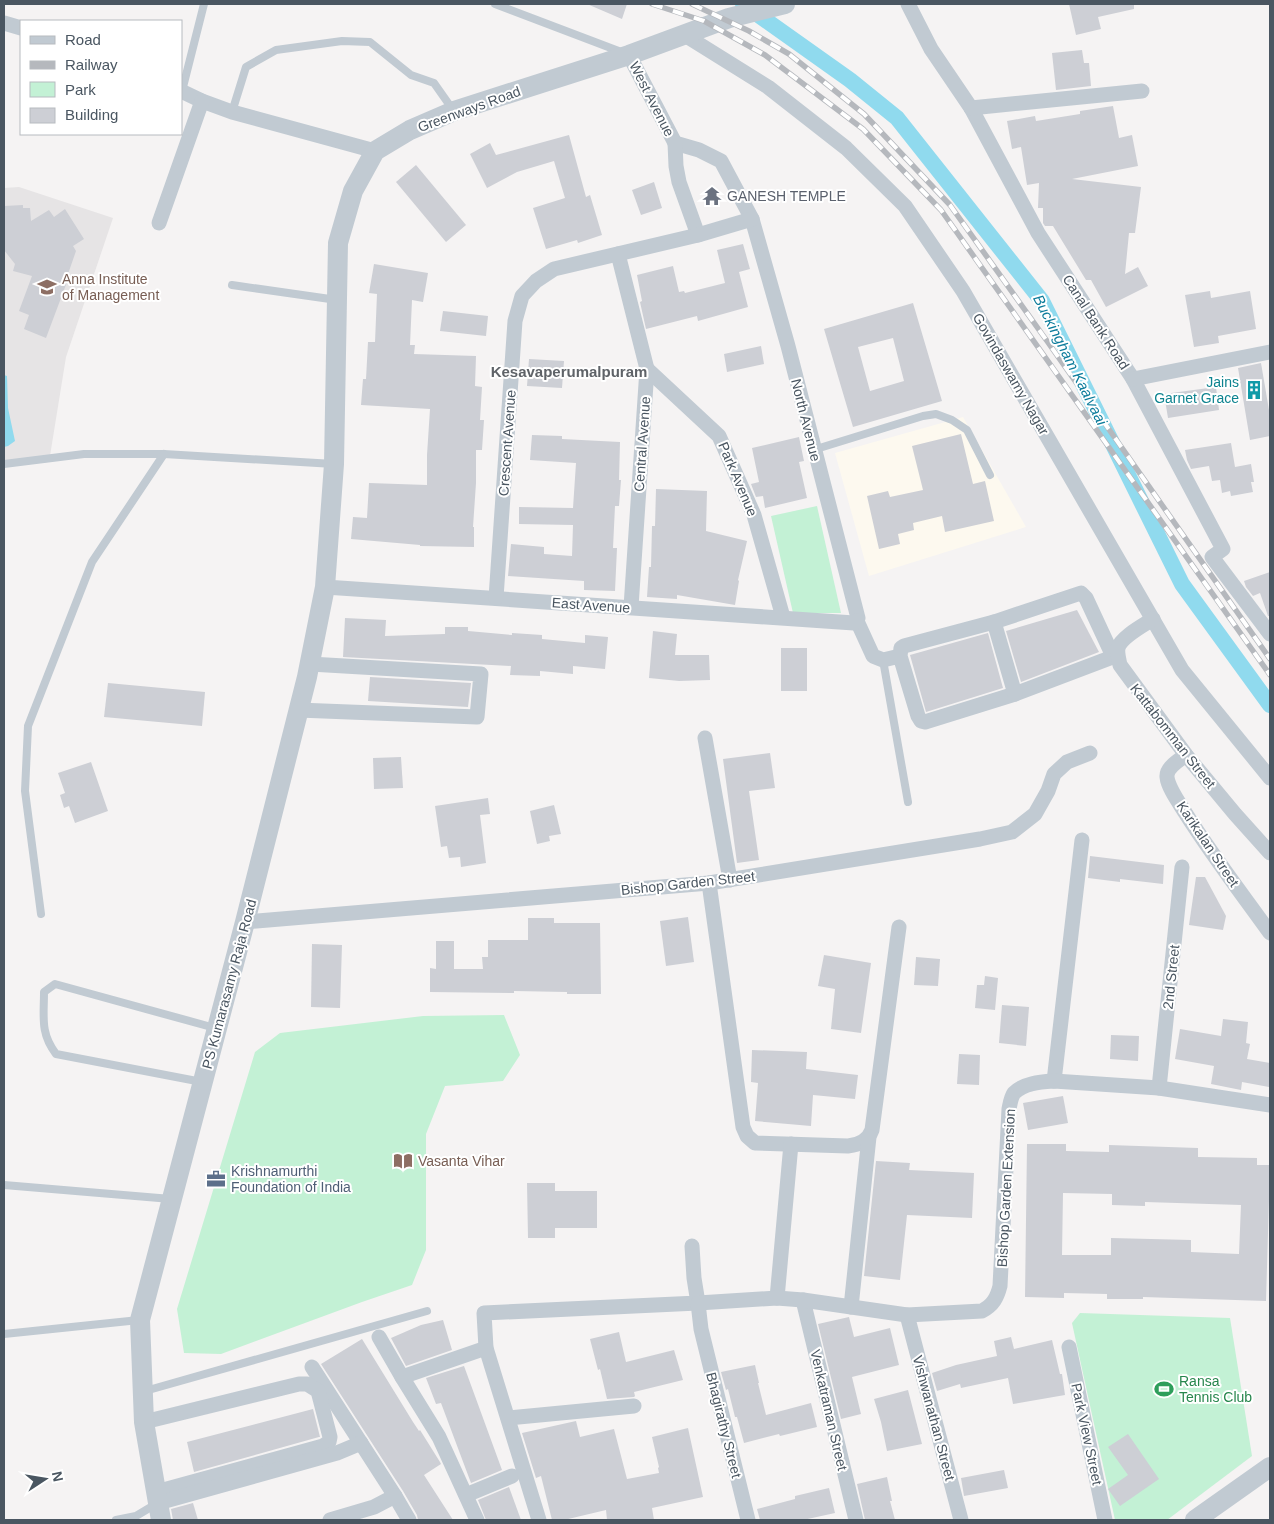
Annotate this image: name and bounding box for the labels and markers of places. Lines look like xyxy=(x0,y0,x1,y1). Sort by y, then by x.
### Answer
temple icon: GANESH TEMPLE xyxy=(701,185,723,207)
place label: GANESH TEMPLE xyxy=(727,188,846,204)
place label: Anna Institute of Management xyxy=(62,271,159,303)
school or university icon: Anna Institute of Management xyxy=(36,276,58,298)
place label: Jains Garnet Grace xyxy=(1154,374,1239,406)
building icon: Jains Garnet Grace xyxy=(1243,379,1265,401)
library icon: Vasanta Vihar xyxy=(392,1150,414,1172)
place label: Vasanta Vihar xyxy=(418,1153,505,1169)
place label: Krishnamurthi Foundation of India xyxy=(231,1163,351,1195)
office icon: Krishnamurthi Foundation of India xyxy=(205,1168,227,1190)
place label: Ransa Tennis Club xyxy=(1179,1373,1252,1405)
sports icon: Ransa Tennis Club xyxy=(1153,1378,1175,1400)

